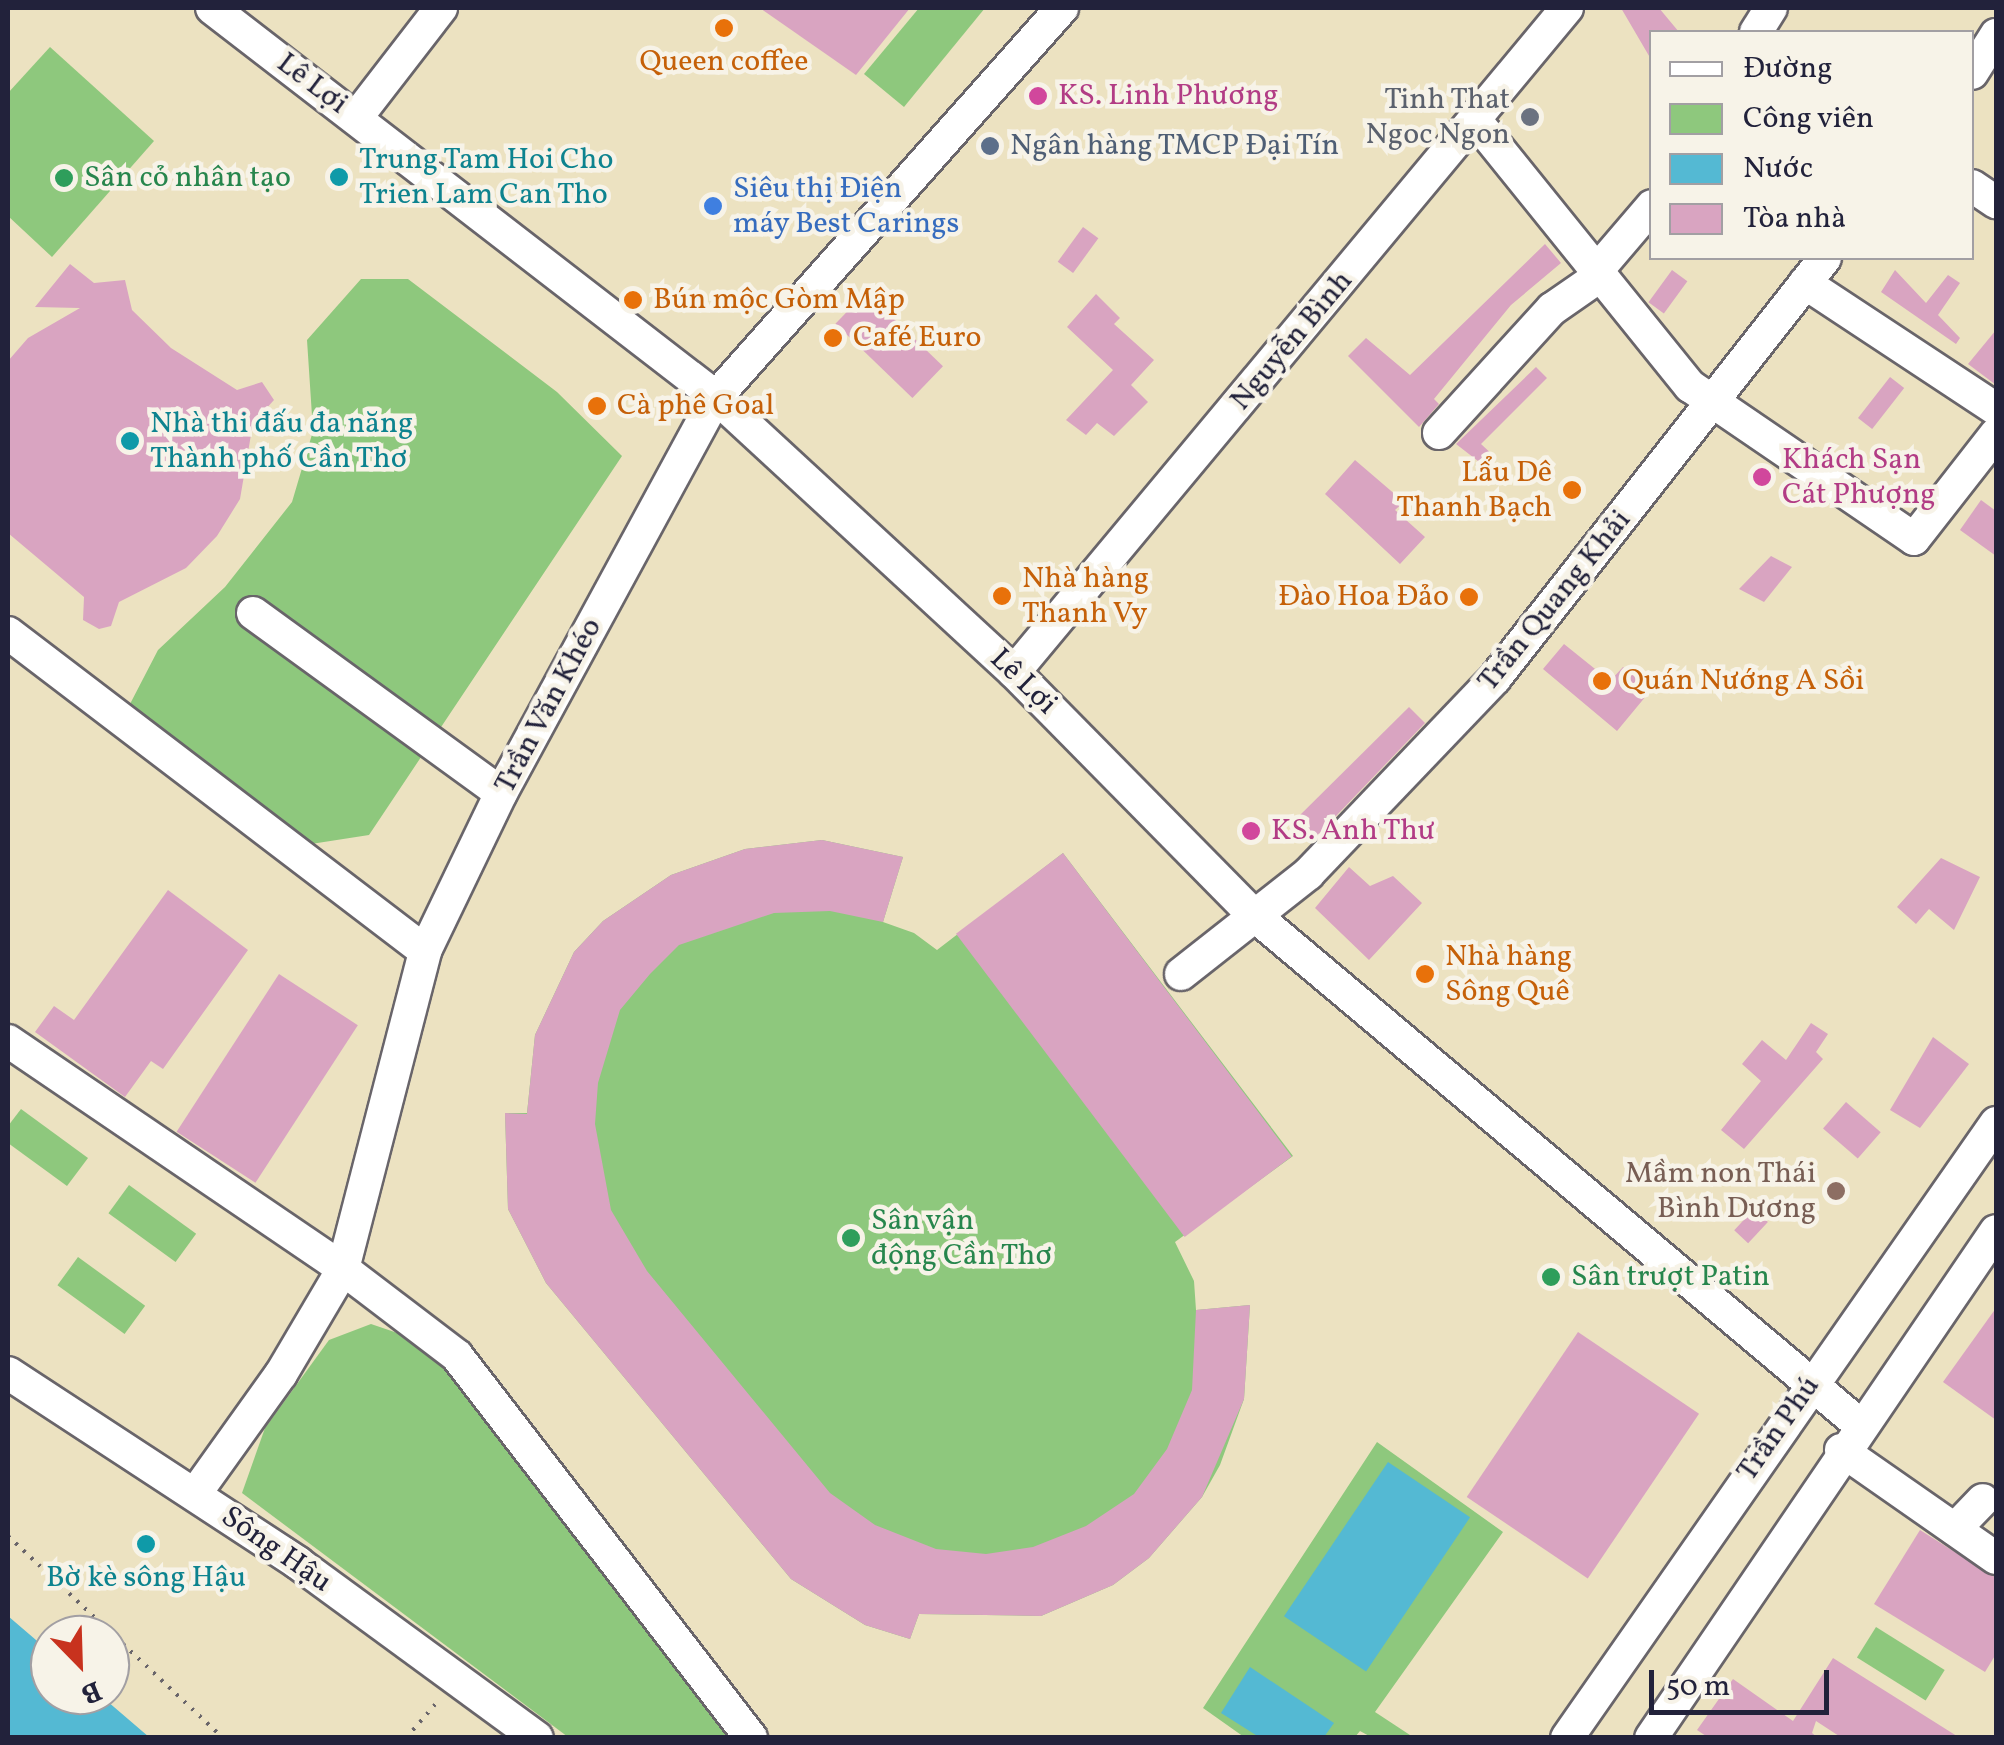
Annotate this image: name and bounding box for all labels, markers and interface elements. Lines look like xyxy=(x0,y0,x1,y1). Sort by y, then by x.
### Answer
marker: Queen coffee xyxy=(713,17,735,39)
legend xyxy=(1649,30,1974,260)
place label: Queen coffee xyxy=(640,44,808,80)
street label: Lê Lợi xyxy=(269,46,355,122)
text: Đường xyxy=(1743,48,1833,90)
place label: KS. Linh Phương xyxy=(1058,78,1279,114)
place label: Tinh That Ngoc Ngon xyxy=(1366,82,1510,152)
marker: KS. Linh Phương xyxy=(1027,85,1049,107)
text: Công viên xyxy=(1743,98,1874,140)
marker: Tinh That Ngoc Ngon xyxy=(1519,106,1541,128)
place label: Ngân hàng TMCP Đại Tín xyxy=(1010,128,1341,164)
marker: Ngân hàng TMCP Đại Tín xyxy=(979,135,1001,157)
place label: Trung Tam Hoi Cho Trien Lam Can Tho xyxy=(359,142,614,212)
text: Nước xyxy=(1743,148,1813,190)
place label: Sân cỏ nhân tạo xyxy=(84,160,291,196)
marker: Trung Tam Hoi Cho Trien Lam Can Tho xyxy=(328,166,350,188)
marker: Sân cỏ nhân tạo xyxy=(53,167,75,189)
place label: Siêu thị Điện máy Best Carings xyxy=(733,171,960,242)
marker: Siêu thị Điện máy Best Carings xyxy=(702,195,724,217)
text: Tòa nhà xyxy=(1743,198,1846,240)
street label: Nguyễn Bình xyxy=(1223,264,1361,418)
place label: Bún mộc Gòm Mập xyxy=(653,282,905,318)
marker: Bún mộc Gòm Mập xyxy=(622,289,644,311)
place label: Café Euro xyxy=(853,320,981,356)
marker: Café Euro xyxy=(822,327,844,349)
place label: Cà phê Goal xyxy=(617,388,774,424)
marker: Cà phê Goal xyxy=(586,395,608,417)
place label: Nhà thi đấu đa năng Thành phố Cần Thơ xyxy=(150,406,413,476)
marker: Nhà thi đấu đa năng Thành phố Cần Thơ xyxy=(119,430,141,452)
place label: Khách Sạn Cát Phượng xyxy=(1782,442,1936,512)
place label: Lẩu Dê Thanh Bạch xyxy=(1396,455,1552,526)
marker: Khách Sạn Cát Phượng xyxy=(1751,466,1773,488)
marker: Lẩu Dê Thanh Bạch xyxy=(1561,479,1583,501)
street label: Trần Quang Khải xyxy=(1471,503,1639,699)
place label: Nhà hàng Thanh Vy xyxy=(1022,561,1149,632)
place label: Đào Hoa Đảo xyxy=(1278,579,1449,615)
marker: Nhà hàng Thanh Vy xyxy=(991,585,1013,607)
marker: Đào Hoa Đảo xyxy=(1458,586,1480,608)
street label: Trần Văn Khéo xyxy=(488,612,610,800)
street label: Lê Lợi xyxy=(982,641,1064,723)
place label: Quán Nướng A Sồi xyxy=(1622,663,1864,699)
marker: Quán Nướng A Sồi xyxy=(1591,670,1613,692)
place label: KS. Anh Thư xyxy=(1271,813,1436,849)
marker: KS. Anh Thư xyxy=(1240,820,1262,842)
place label: Nhà hàng Sông Quê xyxy=(1445,939,1572,1010)
marker: Nhà hàng Sông Quê xyxy=(1414,963,1436,985)
place label: Mầm non Thái Bình Dương xyxy=(1624,1156,1816,1226)
marker: Mầm non Thái Bình Dương xyxy=(1825,1180,1847,1202)
place label: Sân vận động Cần Thơ xyxy=(871,1203,1053,1274)
marker: Sân vận động Cần Thơ xyxy=(840,1227,862,1249)
place label: Sân trượt Patin xyxy=(1571,1259,1770,1295)
marker: Sân trượt Patin xyxy=(1540,1266,1562,1288)
street label: Trần Phú xyxy=(1730,1370,1828,1488)
street label: Sông Hậu xyxy=(214,1499,338,1601)
marker: Bờ kè sông Hậu xyxy=(135,1533,157,1555)
place label: Bờ kè sông Hậu xyxy=(46,1560,246,1596)
north arrow xyxy=(30,1615,130,1715)
scale bar xyxy=(1654,1650,1834,1712)
text: 50 m xyxy=(1666,1666,1730,1708)
text: B xyxy=(75,1670,107,1713)

